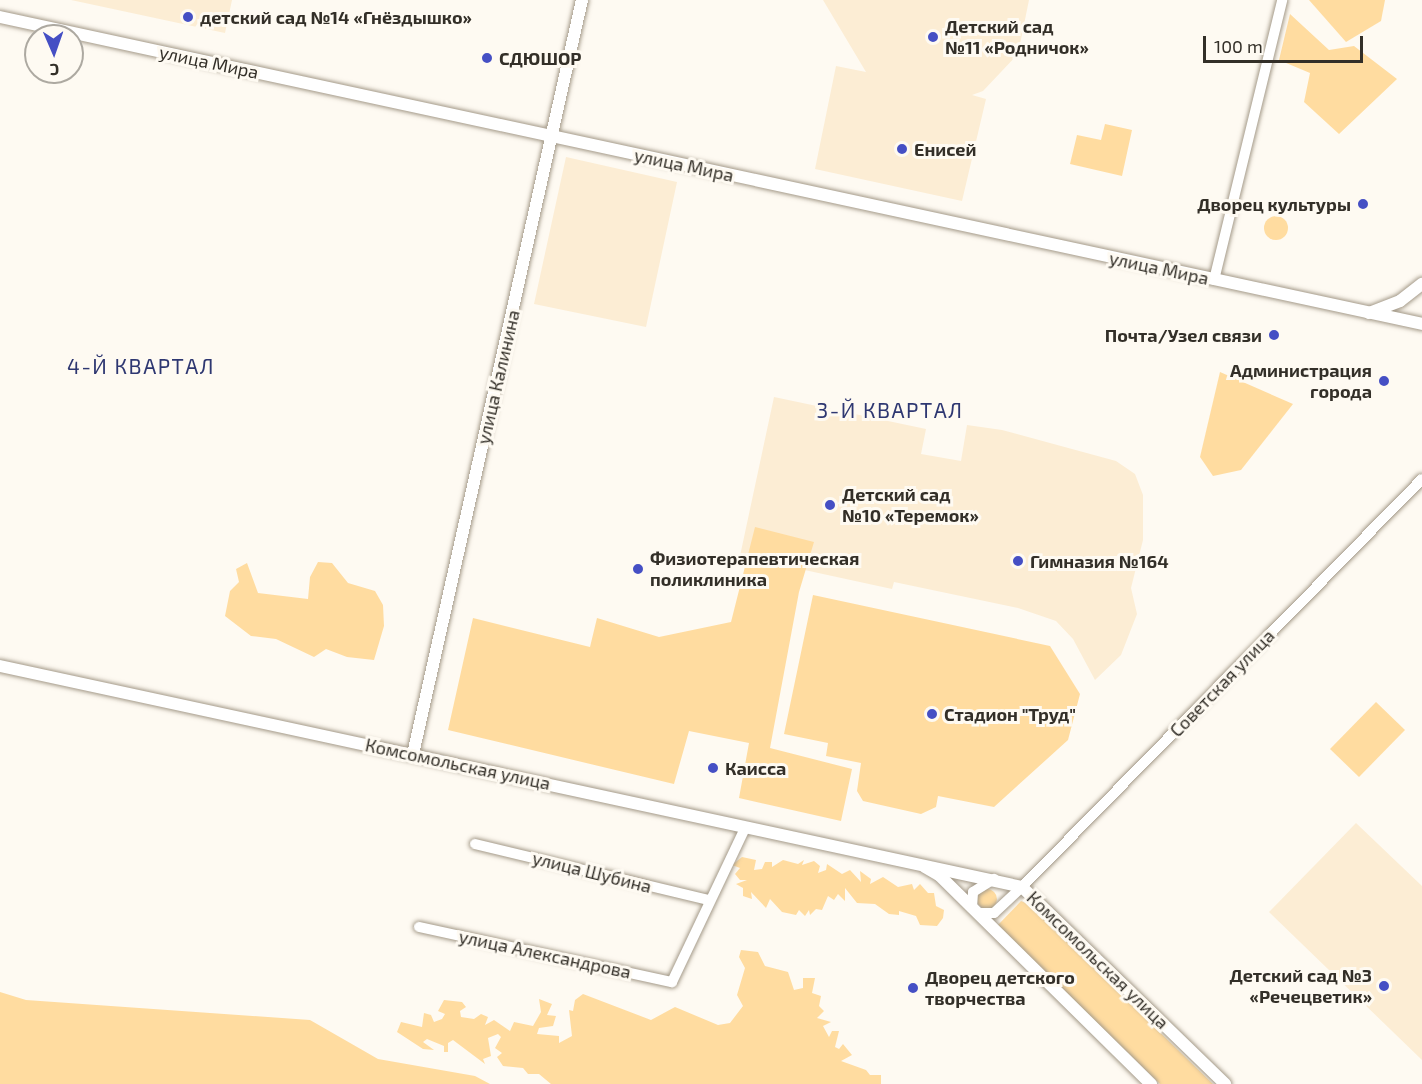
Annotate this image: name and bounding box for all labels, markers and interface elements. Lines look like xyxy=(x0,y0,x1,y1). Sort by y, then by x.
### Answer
place label: детский сад №14 «Гнёздышко» xyxy=(200,6,472,28)
marker: детский сад №14 «Гнёздышко» xyxy=(181,10,195,24)
place label: Детский сад №11 «Родничок» xyxy=(945,16,1089,58)
north arrow xyxy=(24,24,84,84)
scale bar xyxy=(1206,24,1366,62)
marker: Детский сад №11 «Родничок» xyxy=(926,30,940,44)
text: 100 m xyxy=(1214,35,1263,57)
street label: улица Мира xyxy=(157,41,261,83)
place label: СДЮШОР xyxy=(499,47,581,69)
marker: СДЮШОР xyxy=(480,51,494,65)
text: С xyxy=(50,61,60,80)
place label: Енисей xyxy=(914,138,977,160)
marker: Енисей xyxy=(895,142,909,156)
street label: улица Мира xyxy=(632,144,736,186)
place label: Дворец культуры xyxy=(1197,193,1351,215)
marker: Дворец культуры xyxy=(1356,197,1370,211)
street label: улица Мира xyxy=(1107,247,1211,289)
street label: улица Калинина xyxy=(472,308,524,446)
place label: Почта/Узел связи xyxy=(1105,324,1262,346)
marker: Почта/Узел связи xyxy=(1267,328,1281,342)
district label: 4-Й КВАРТАЛ xyxy=(67,353,215,379)
place label: Администрация города xyxy=(1230,360,1372,403)
marker: Администрация города xyxy=(1377,374,1391,388)
district label: 3-Й КВАРТАЛ xyxy=(817,397,963,423)
place label: Детский сад №10 «Теремок» xyxy=(842,484,979,526)
marker: Детский сад №10 «Теремок» xyxy=(823,498,837,512)
place label: Физиотерапевтическая поликлиника xyxy=(650,548,859,590)
place label: Гимназия №164 xyxy=(1030,550,1169,572)
marker: Гимназия №164 xyxy=(1011,554,1025,568)
marker: Физиотерапевтическая поликлиника xyxy=(631,562,645,576)
street label: Советская улица xyxy=(1165,625,1279,741)
place label: Стадион "Труд" xyxy=(944,703,1076,725)
marker: Стадион "Труд" xyxy=(925,707,939,721)
street label: Комсомольская улица xyxy=(363,734,553,794)
place label: Каисса xyxy=(725,757,786,779)
marker: Каисса xyxy=(706,761,720,775)
street label: улица Шубина xyxy=(530,847,654,897)
street label: Комсомольская улица xyxy=(1023,887,1173,1033)
street label: улица Александрова xyxy=(457,925,633,983)
place label: Детский сад №3 «Речецветик» xyxy=(1229,965,1372,1008)
place label: Дворец детского творчества xyxy=(925,967,1075,1010)
marker: Детский сад №3 «Речецветик» xyxy=(1377,979,1391,993)
marker: Дворец детского творчества xyxy=(906,981,920,995)

